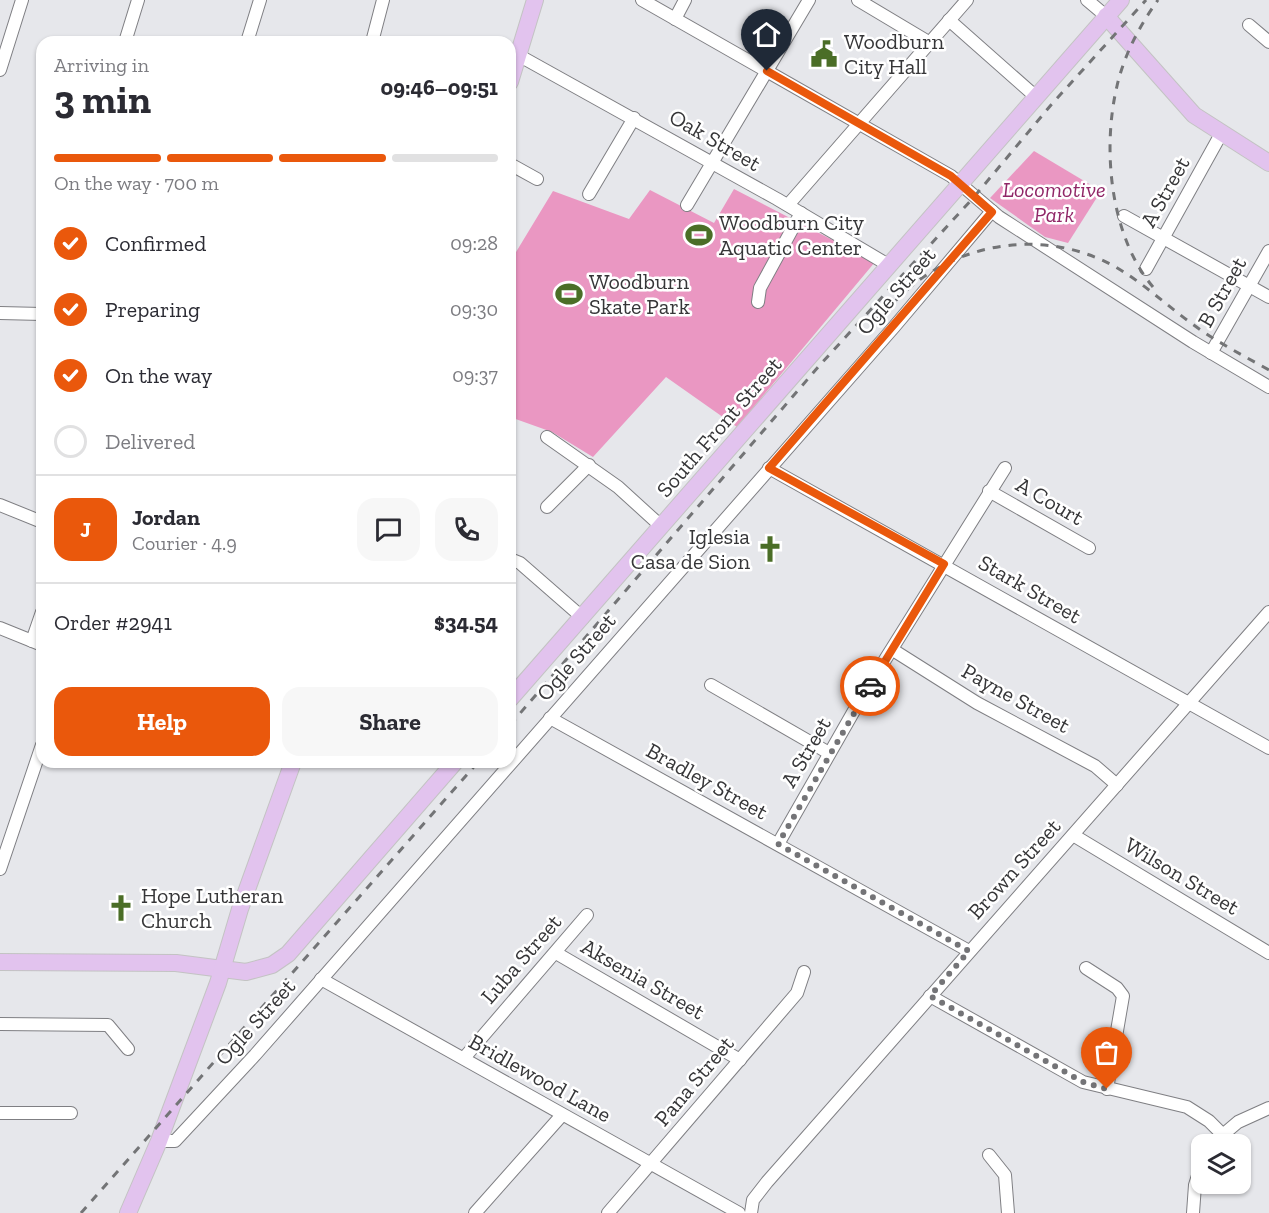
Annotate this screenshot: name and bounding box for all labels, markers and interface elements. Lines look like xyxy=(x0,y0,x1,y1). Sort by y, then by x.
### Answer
pin xyxy=(741,9,792,71)
icon: home xyxy=(750,18,783,51)
place label: Woodburn City Hall xyxy=(844,28,945,80)
public building icon: Woodburn City Hall xyxy=(809,39,839,69)
text: Arriving in xyxy=(54,53,149,77)
text: 09:46–09:51 xyxy=(381,74,498,101)
text: 3 min xyxy=(54,76,151,123)
street label: Oak Street xyxy=(665,103,766,177)
street label: A Street xyxy=(1135,151,1196,232)
text: On the way · 700 m xyxy=(54,171,219,195)
park label: Locomotive Park xyxy=(1002,176,1106,228)
place label: Woodburn City Aquatic Center xyxy=(719,209,865,261)
sports icon: Woodburn City Aquatic Center xyxy=(684,220,714,250)
icon: check xyxy=(54,227,87,260)
text: Confirmed xyxy=(105,230,206,257)
text: 09:28 xyxy=(450,231,498,255)
street label: Ogle Street xyxy=(851,241,942,340)
street label: B Street xyxy=(1192,251,1253,332)
place label: Woodburn Skate Park xyxy=(589,268,691,320)
sports icon: Woodburn Skate Park xyxy=(554,279,584,309)
icon: check xyxy=(54,293,87,326)
text: Preparing xyxy=(105,296,200,323)
text: 09:30 xyxy=(450,297,498,321)
street label: South Front Street xyxy=(651,351,788,503)
icon: check xyxy=(54,359,87,392)
text: On the way xyxy=(105,362,212,389)
text: 09:37 xyxy=(452,363,498,387)
text: Delivered xyxy=(105,428,195,455)
street label: A Court xyxy=(1011,471,1089,532)
button: chat xyxy=(357,498,420,561)
button: phone xyxy=(435,498,498,561)
text: Jordan xyxy=(132,504,200,531)
text: J xyxy=(80,516,91,543)
place label: Iglesia Casa de Sion xyxy=(631,523,750,575)
text: Courier · 4.9 xyxy=(132,531,237,555)
church icon: Iglesia Casa de Sion xyxy=(755,534,785,564)
street label: Stark Street xyxy=(974,549,1087,630)
street label: Ogle Street xyxy=(531,607,622,706)
text: Order #2941 xyxy=(54,609,172,636)
text: $34.54 xyxy=(434,609,498,636)
courier xyxy=(840,656,900,716)
street label: Payne Street xyxy=(957,657,1076,739)
icon: car xyxy=(854,670,887,703)
button: Help xyxy=(54,687,270,756)
button: Share xyxy=(282,687,498,756)
street label: A Street xyxy=(775,711,837,792)
street label: Bradley Street xyxy=(642,737,773,826)
street label: Brown Street xyxy=(962,813,1067,925)
street label: Wilson Street xyxy=(1120,831,1245,921)
place label: Hope Lutheran Church xyxy=(141,882,284,934)
church icon: Hope Lutheran Church xyxy=(106,893,136,923)
street label: Luba Street xyxy=(475,908,568,1009)
street label: Aksenia Street xyxy=(576,933,710,1026)
street label: Ogle Street xyxy=(209,972,301,1071)
pin xyxy=(1081,1027,1132,1089)
street label: Bridlewood Lane xyxy=(464,1028,616,1128)
street label: Pana Street xyxy=(649,1030,740,1132)
icon: bag xyxy=(1090,1036,1123,1069)
map controls xyxy=(1191,1134,1251,1194)
button: layers xyxy=(1191,1134,1251,1194)

